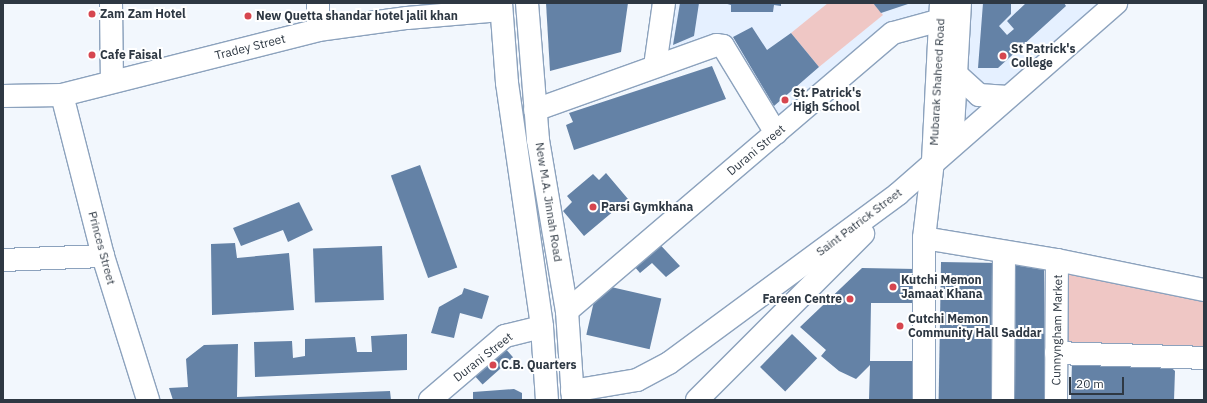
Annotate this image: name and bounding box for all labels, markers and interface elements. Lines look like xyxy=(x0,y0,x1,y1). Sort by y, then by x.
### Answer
place label: Zam Zam Hotel xyxy=(100,7,186,21)
marker: Zam Zam Hotel xyxy=(87,9,97,19)
place label: New Quetta shandar hotel jalil khan xyxy=(256,9,458,23)
marker: New Quetta shandar hotel jalil khan xyxy=(243,11,253,21)
street label: Mubarak Shaheed Road xyxy=(926,18,948,146)
street label: Tradey Street xyxy=(213,31,287,63)
place label: St Patrick's College xyxy=(1011,42,1076,70)
place label: Cafe Faisal xyxy=(100,48,162,62)
marker: Cafe Faisal xyxy=(87,50,97,60)
marker: St Patrick's College xyxy=(998,51,1008,61)
place label: St. Patrick's High School xyxy=(793,86,861,114)
marker: St. Patrick's High School xyxy=(780,95,790,105)
street label: Durani Street xyxy=(724,122,788,178)
street label: New M.A. Jinnah Road xyxy=(532,141,566,263)
street label: Saint Patrick Street xyxy=(813,185,905,259)
place label: Parsi Gymkhana xyxy=(601,200,693,214)
marker: Parsi Gymkhana xyxy=(588,202,598,212)
street label: Princes Street xyxy=(85,210,119,286)
place label: Kutchi Memon Jamaat Khana xyxy=(901,273,983,301)
street label: Cunnyngham Market xyxy=(1049,274,1065,386)
marker: Kutchi Memon Jamaat Khana xyxy=(888,282,898,292)
place label: Fareen Centre xyxy=(763,292,842,306)
marker: Fareen Centre xyxy=(845,294,855,304)
place label: Cutchi Memon Community Hall Saddar xyxy=(908,312,1042,340)
marker: Cutchi Memon Community Hall Saddar xyxy=(895,321,905,331)
street label: Durani Street xyxy=(451,329,515,385)
place label: C.B. Quarters xyxy=(501,358,577,372)
marker: C.B. Quarters xyxy=(488,360,498,370)
scale bar xyxy=(1071,369,1126,395)
text: 20 m xyxy=(1076,376,1104,391)

